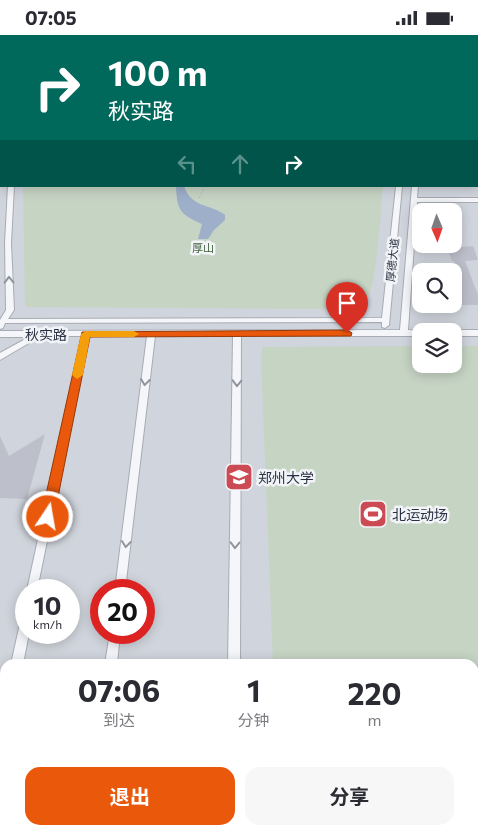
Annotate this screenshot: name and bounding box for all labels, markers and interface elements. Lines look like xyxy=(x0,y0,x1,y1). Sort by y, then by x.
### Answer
text: 07:05 xyxy=(25,6,77,29)
text: 100 m xyxy=(108,50,208,93)
icon: right xyxy=(25,55,90,120)
text: 秋实路 xyxy=(108,97,174,124)
icon: left xyxy=(173,150,201,178)
icon: ahead xyxy=(226,150,254,178)
icon: right xyxy=(279,150,307,178)
north arrow xyxy=(412,203,462,253)
map controls xyxy=(412,203,462,373)
street label: 厚德大道 xyxy=(383,237,401,283)
park label: 厚山 xyxy=(192,241,214,254)
button: search xyxy=(412,263,462,313)
one-way arrow xyxy=(4,275,14,283)
pin xyxy=(326,282,368,333)
icon: arrive xyxy=(333,289,361,317)
button: layers xyxy=(412,323,462,373)
street label: 秋实路 xyxy=(25,326,67,343)
one-way arrow xyxy=(140,379,151,387)
one-way arrow xyxy=(232,379,242,387)
school or university icon: 郑州大学 xyxy=(224,462,254,492)
place label: 郑州大学 xyxy=(258,469,314,486)
position arrow xyxy=(21,490,73,542)
sports icon: 北运动场 xyxy=(358,499,388,529)
place label: 北运动场 xyxy=(392,506,448,523)
one-way arrow xyxy=(121,540,132,548)
one-way arrow xyxy=(230,542,240,549)
speed limit sign: 20 xyxy=(90,579,155,644)
text: 10 xyxy=(34,590,61,620)
text: km/h xyxy=(33,617,62,631)
text: 07:06 xyxy=(78,671,160,708)
text: 1 xyxy=(247,671,261,708)
text: 220 xyxy=(347,674,401,711)
text: 到达 xyxy=(103,710,135,729)
text: 分钟 xyxy=(238,710,270,729)
text: m xyxy=(367,710,381,729)
button: 退出 xyxy=(25,767,235,825)
button: 分享 xyxy=(245,767,454,825)

